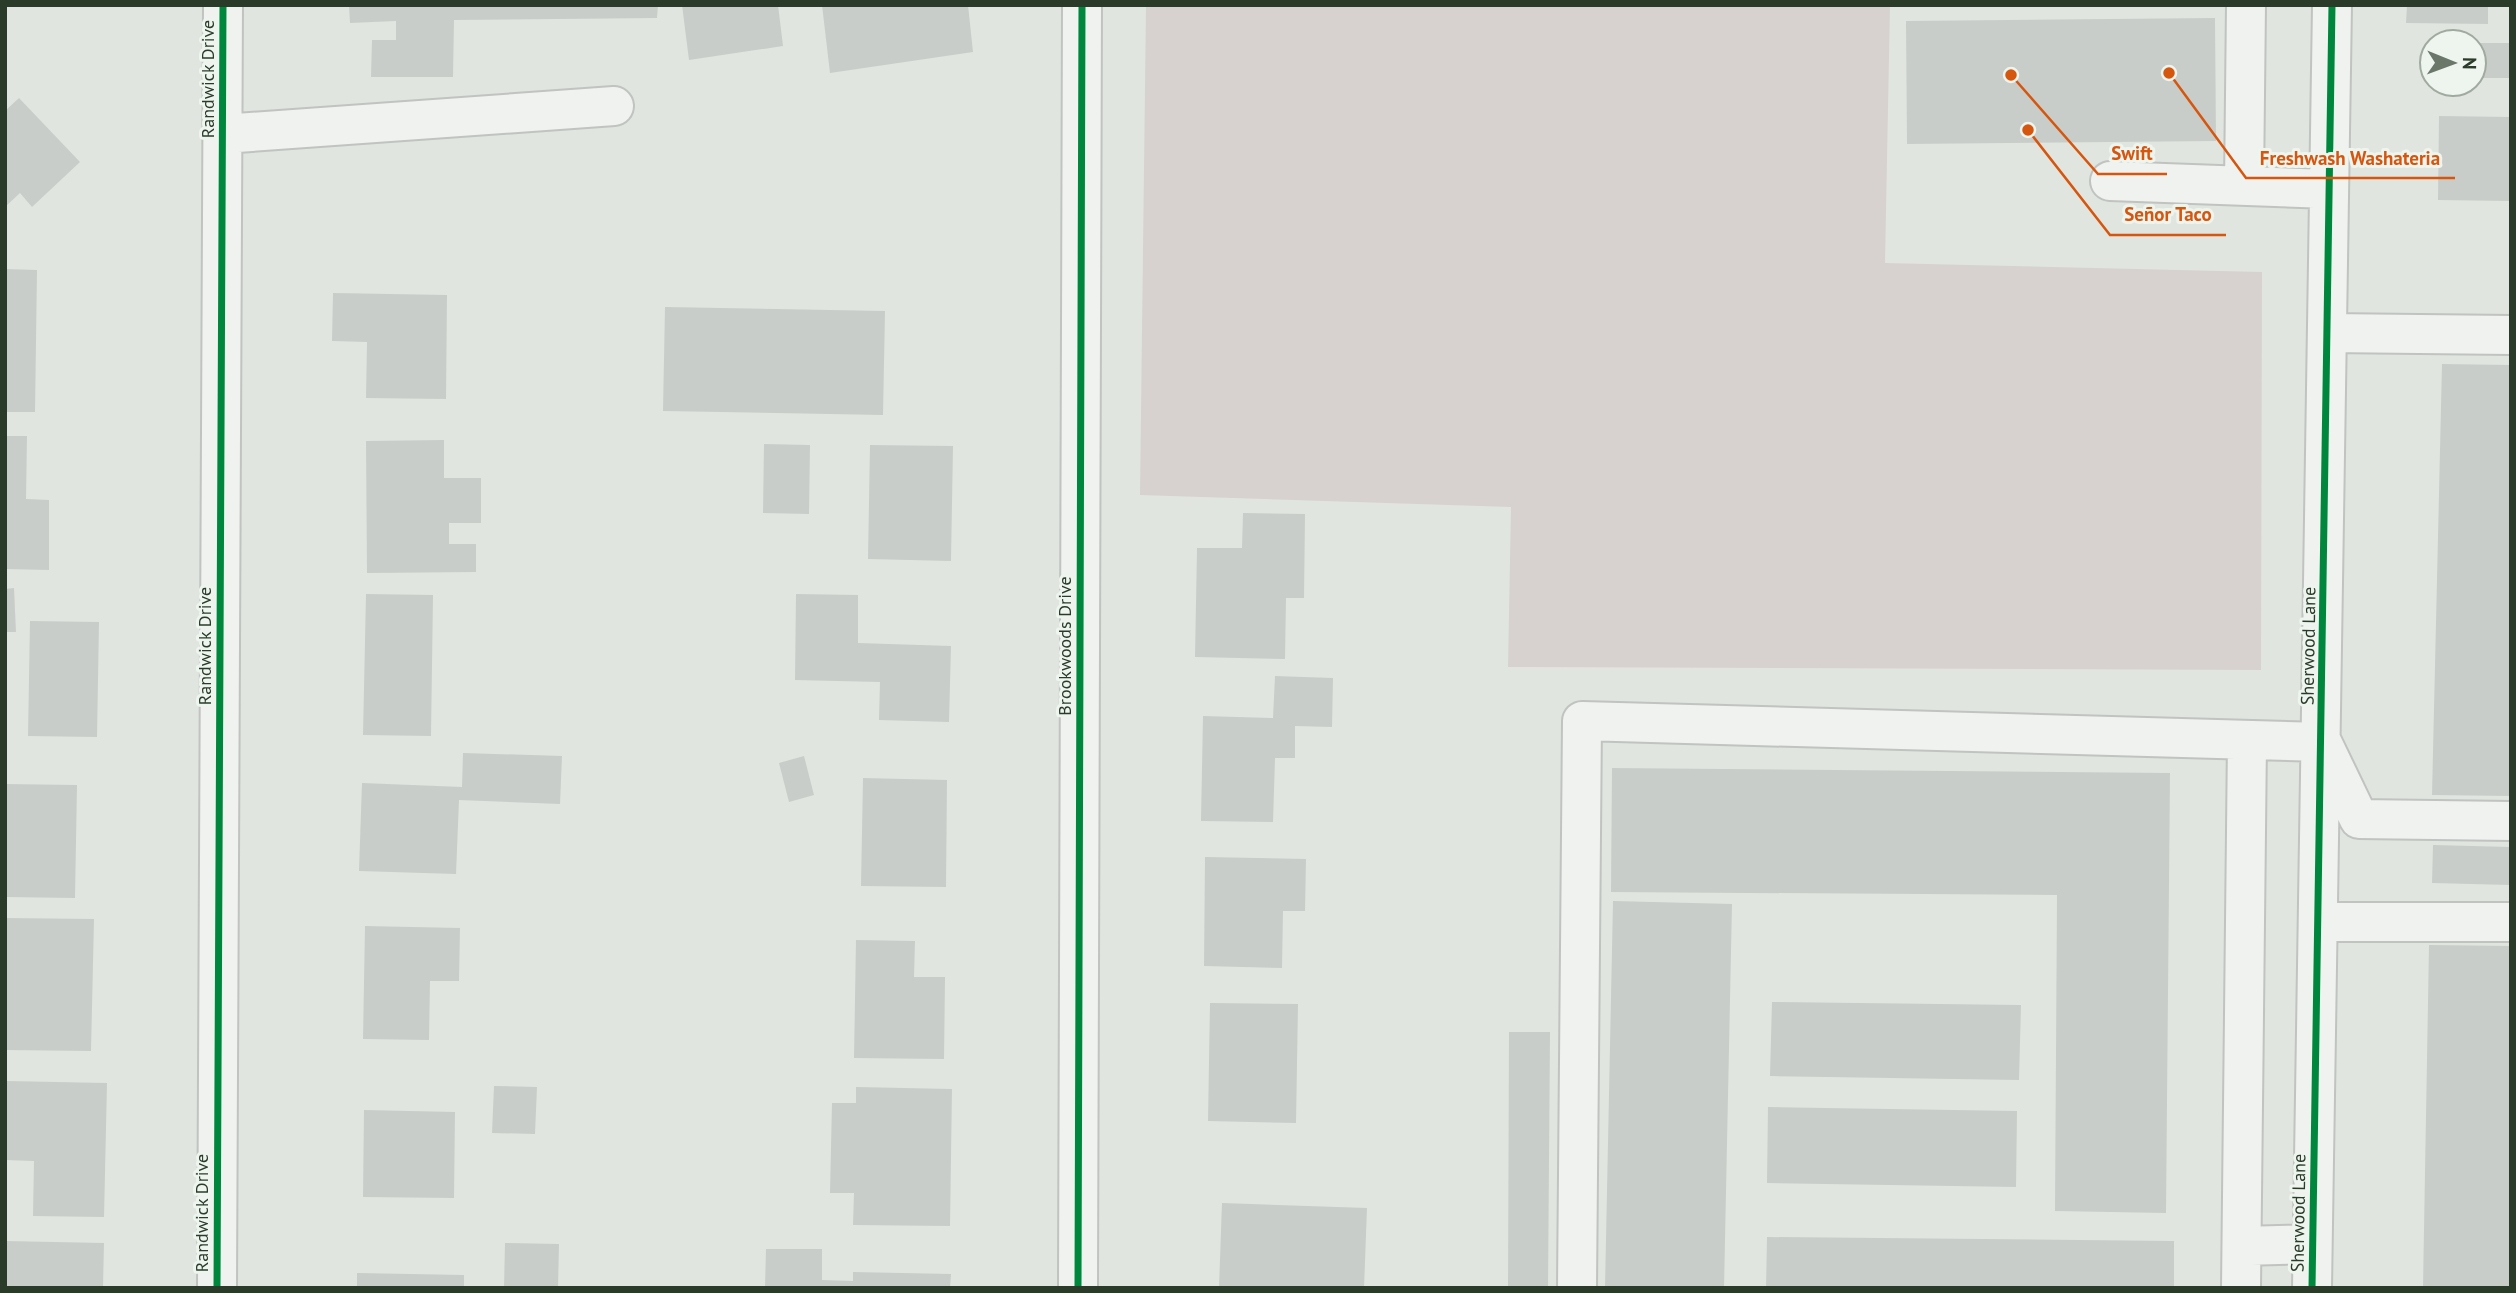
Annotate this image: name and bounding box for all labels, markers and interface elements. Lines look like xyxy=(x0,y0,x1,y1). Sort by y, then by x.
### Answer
street label: Randwick Drive xyxy=(196,20,219,138)
north arrow xyxy=(2418,28,2488,98)
text: N xyxy=(2458,57,2482,70)
callout: Swift xyxy=(2098,134,2167,174)
callout: Freshwash Washateria xyxy=(2246,138,2455,178)
text: Swift xyxy=(2111,141,2153,165)
text: Freshwash Washateria xyxy=(2260,146,2440,170)
callout: Señor Taco xyxy=(2110,195,2226,235)
text: Señor Taco xyxy=(2124,202,2212,226)
street label: Brookwoods Drive xyxy=(1053,576,1076,716)
street label: Randwick Drive xyxy=(193,587,216,705)
street label: Sherwood Lane xyxy=(2295,587,2321,705)
street label: Randwick Drive xyxy=(190,1154,213,1272)
street label: Sherwood Lane xyxy=(2285,1154,2311,1272)

